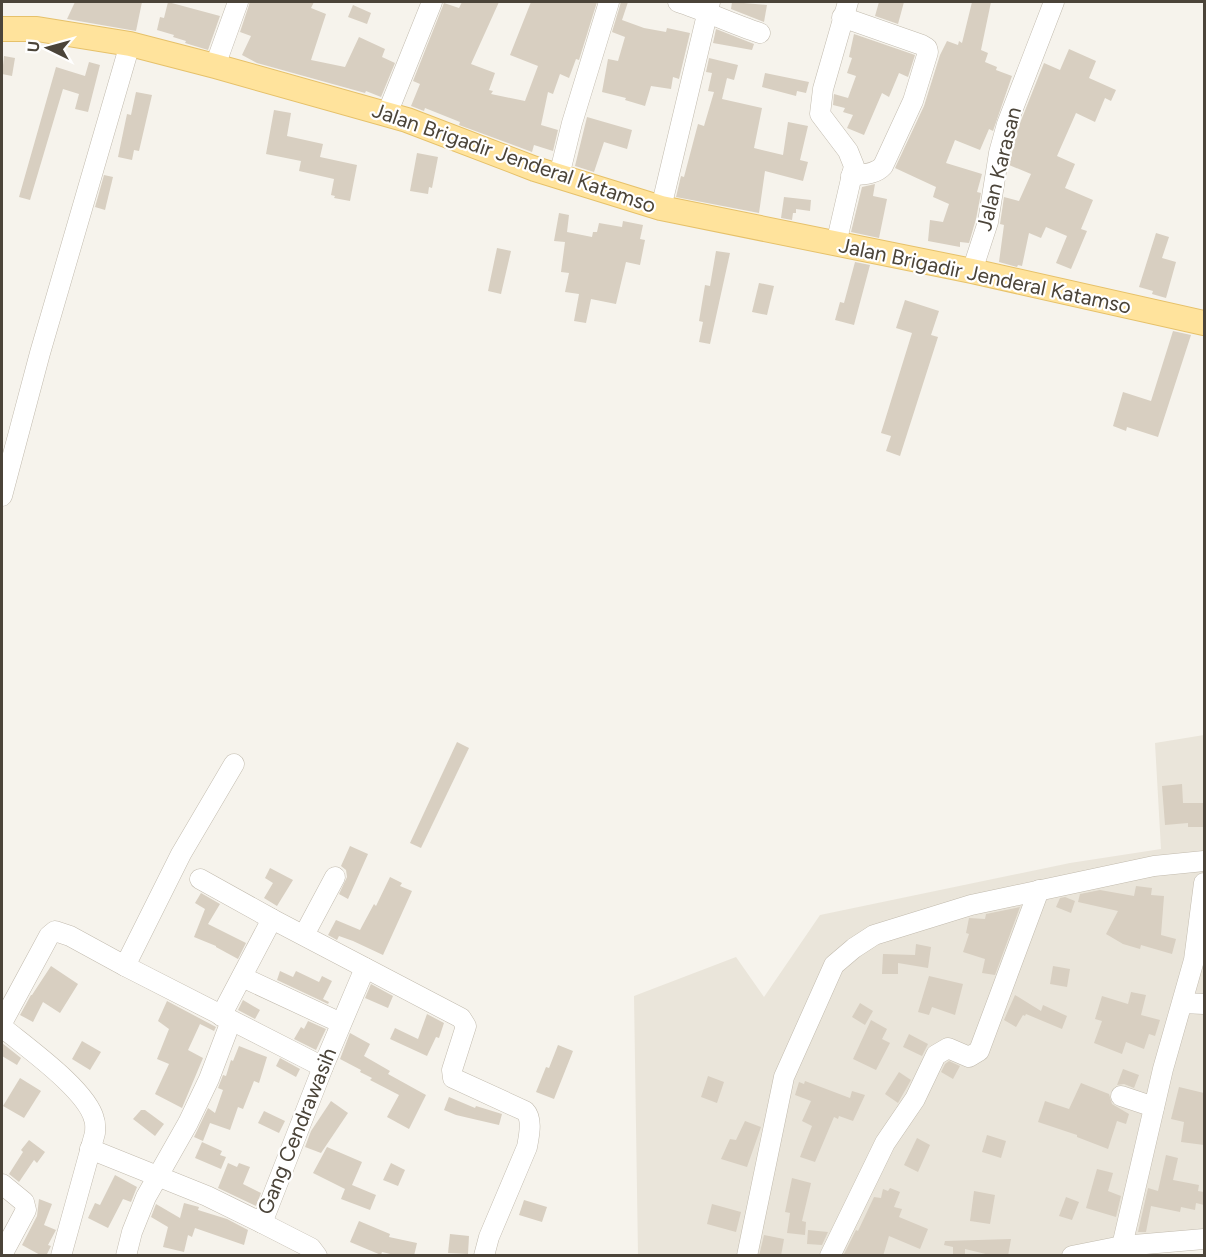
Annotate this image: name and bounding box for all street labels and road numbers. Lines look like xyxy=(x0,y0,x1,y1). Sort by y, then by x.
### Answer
street label: Jalan Brigadir Jenderal Katamso xyxy=(369,97,659,218)
street label: Jalan Karasan xyxy=(971,104,1026,234)
street label: Jalan Brigadir Jenderal Katamso xyxy=(837,232,1134,319)
street label: Gang Cendrawasih xyxy=(252,1044,341,1218)

